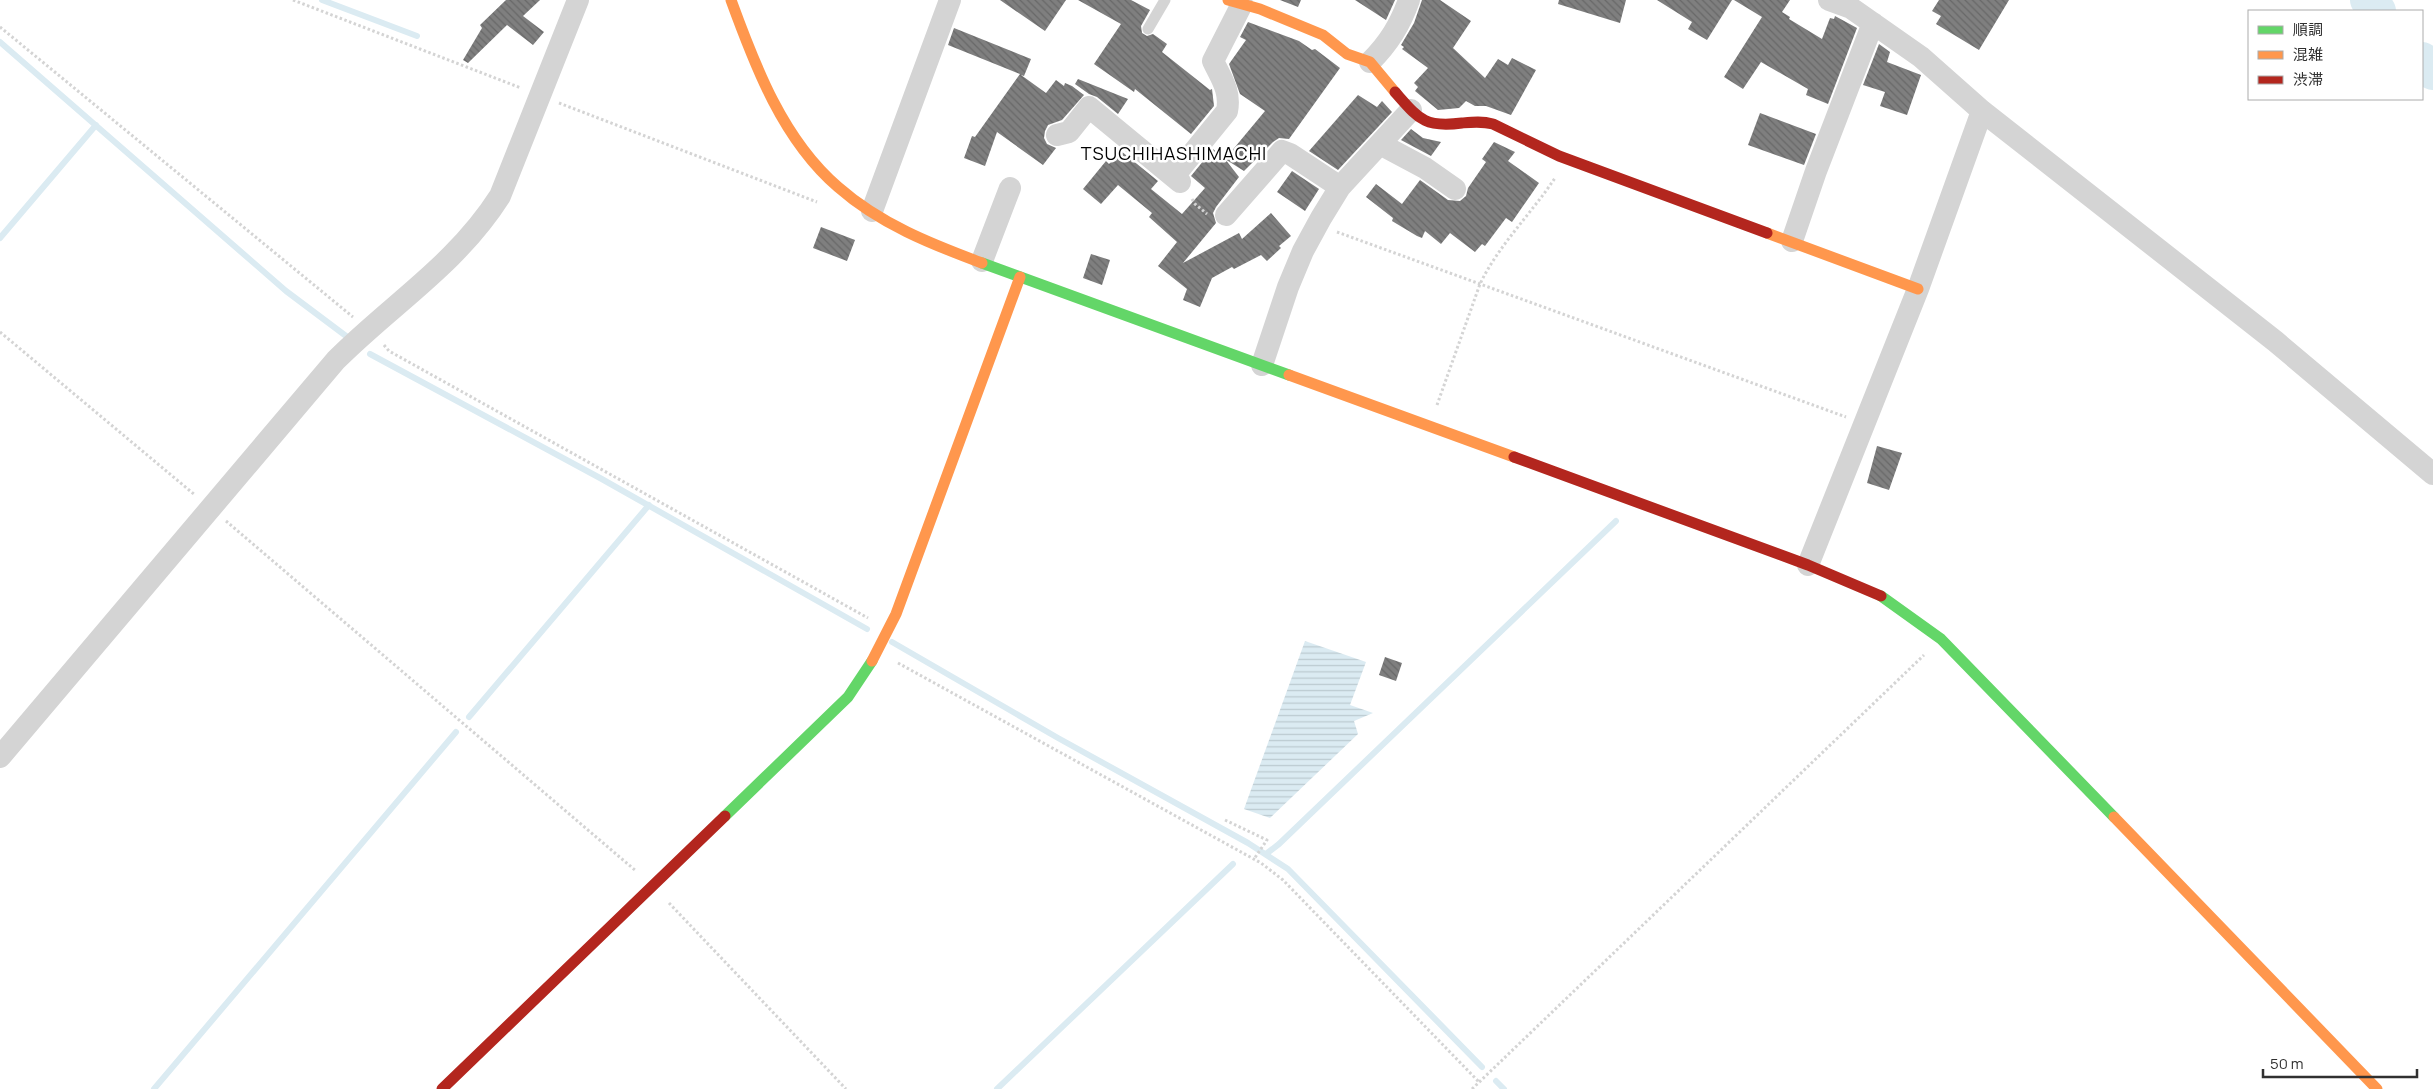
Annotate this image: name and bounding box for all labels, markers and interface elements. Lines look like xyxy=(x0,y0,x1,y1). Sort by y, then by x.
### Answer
legend xyxy=(2248,10,2423,100)
text: 順調 xyxy=(2293,19,2323,40)
text: 混雑 xyxy=(2293,44,2323,65)
text: 渋滞 xyxy=(2293,69,2323,90)
district label: TSUCHIHASHIMACHI xyxy=(1081,141,1267,165)
scale bar xyxy=(2263,1046,2417,1078)
text: 50 m xyxy=(2270,1053,2304,1074)

